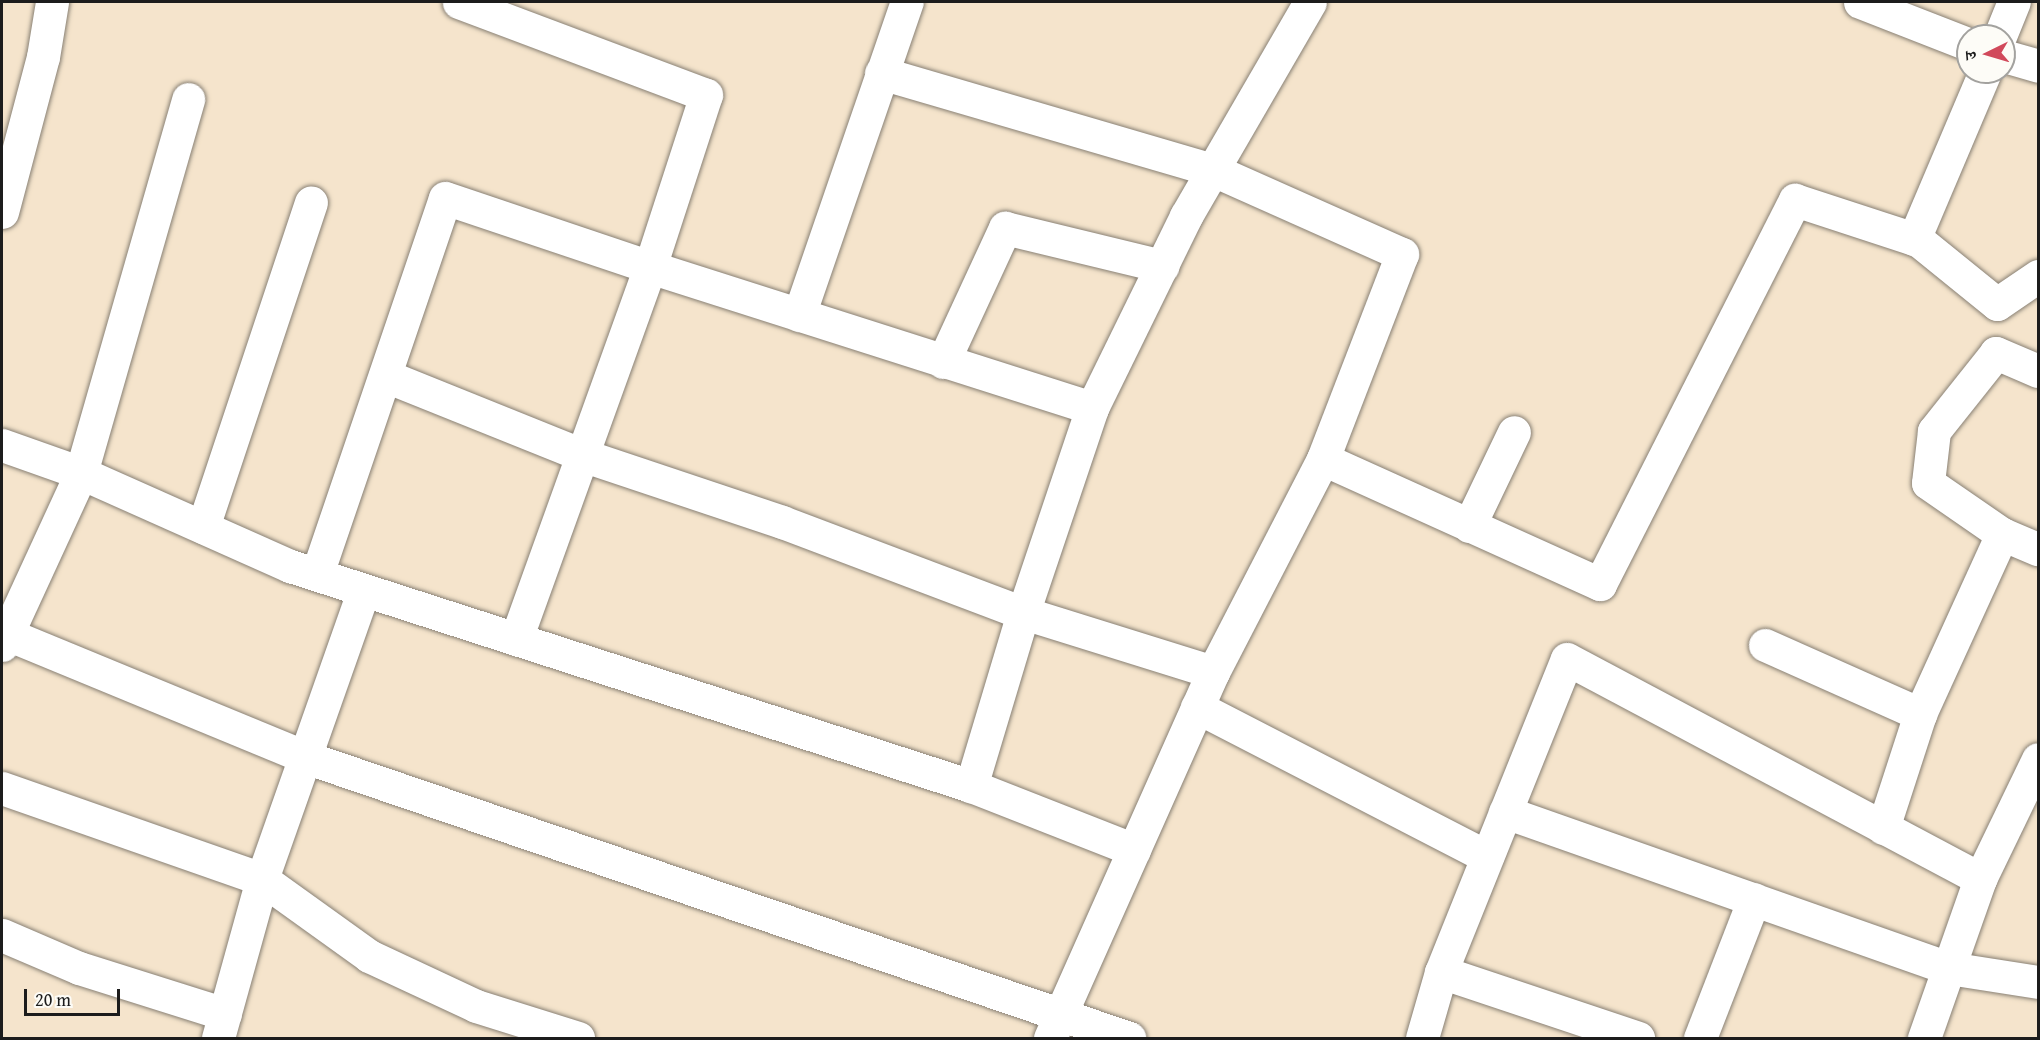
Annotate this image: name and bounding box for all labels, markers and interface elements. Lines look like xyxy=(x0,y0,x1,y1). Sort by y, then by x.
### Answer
north arrow xyxy=(1956,24,2016,84)
text: उ xyxy=(1958,50,1982,61)
scale bar xyxy=(27,977,123,1015)
text: 20 m xyxy=(35,986,71,1013)

